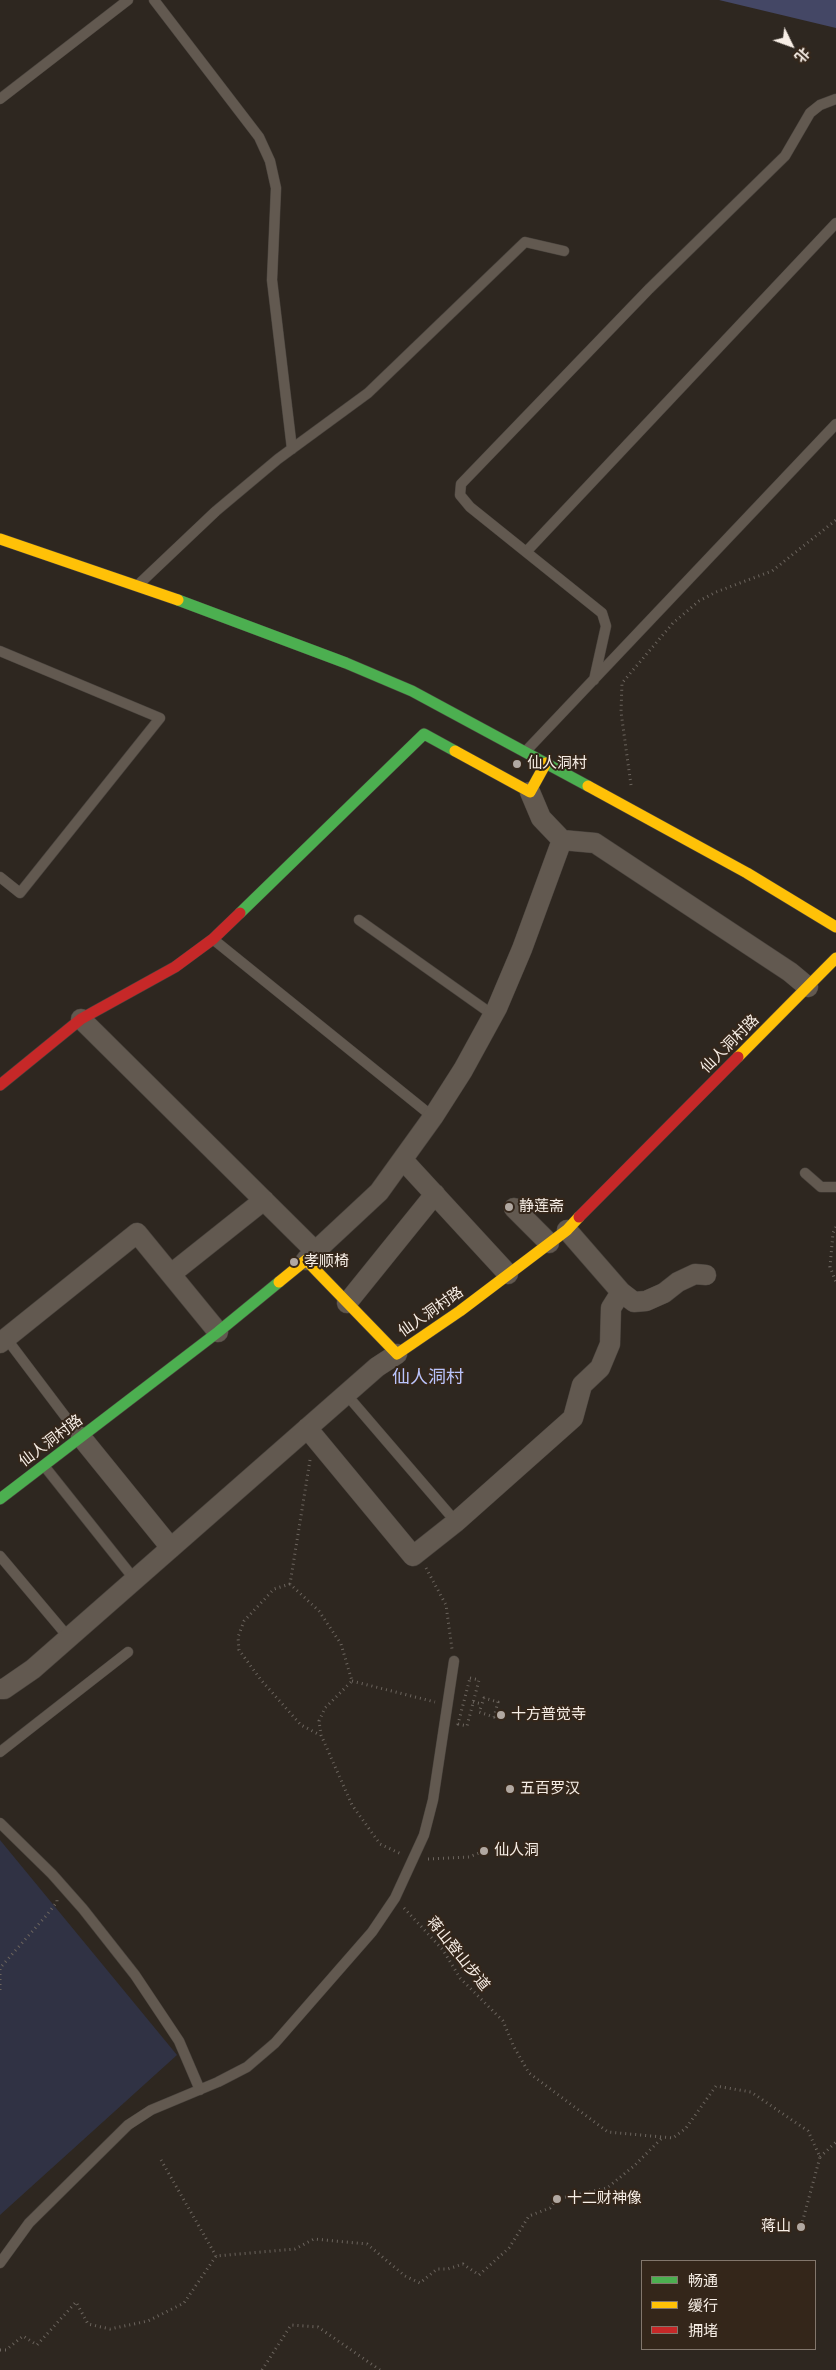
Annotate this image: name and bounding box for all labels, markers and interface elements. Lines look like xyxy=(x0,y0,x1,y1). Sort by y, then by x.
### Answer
north arrow xyxy=(766,20,816,70)
text: 北 xyxy=(791,44,814,66)
place label: 仙人洞村 xyxy=(527,755,587,773)
marker: 仙人洞村 xyxy=(511,758,523,770)
street label: 仙人洞村路 xyxy=(697,1011,763,1077)
place label: 静莲斋 xyxy=(519,1198,564,1216)
marker: 静莲斋 xyxy=(503,1201,515,1213)
place label: 孝顺椅 xyxy=(304,1253,349,1271)
marker: 孝顺椅 xyxy=(288,1256,300,1268)
street label: 仙人洞村路 xyxy=(395,1283,467,1341)
district label: 仙人洞村 xyxy=(392,1367,464,1389)
street label: 仙人洞村路 xyxy=(16,1411,86,1471)
place label: 十方普觉寺 xyxy=(511,1706,586,1724)
marker: 十方普觉寺 xyxy=(495,1709,507,1721)
place label: 五百罗汉 xyxy=(520,1780,580,1798)
marker: 五百罗汉 xyxy=(504,1783,516,1795)
place label: 仙人洞 xyxy=(494,1842,539,1860)
marker: 仙人洞 xyxy=(478,1845,490,1857)
street label: 蒋山登山步道 xyxy=(423,1913,493,1995)
place label: 十二财神像 xyxy=(567,2190,642,2208)
marker: 十二财神像 xyxy=(551,2193,563,2205)
place label: 蒋山 xyxy=(761,2218,791,2236)
marker: 蒋山 xyxy=(795,2221,807,2233)
legend xyxy=(641,2260,816,2350)
text: 畅通 xyxy=(688,2271,718,2290)
text: 缓行 xyxy=(688,2296,718,2315)
text: 拥堵 xyxy=(688,2321,718,2340)

